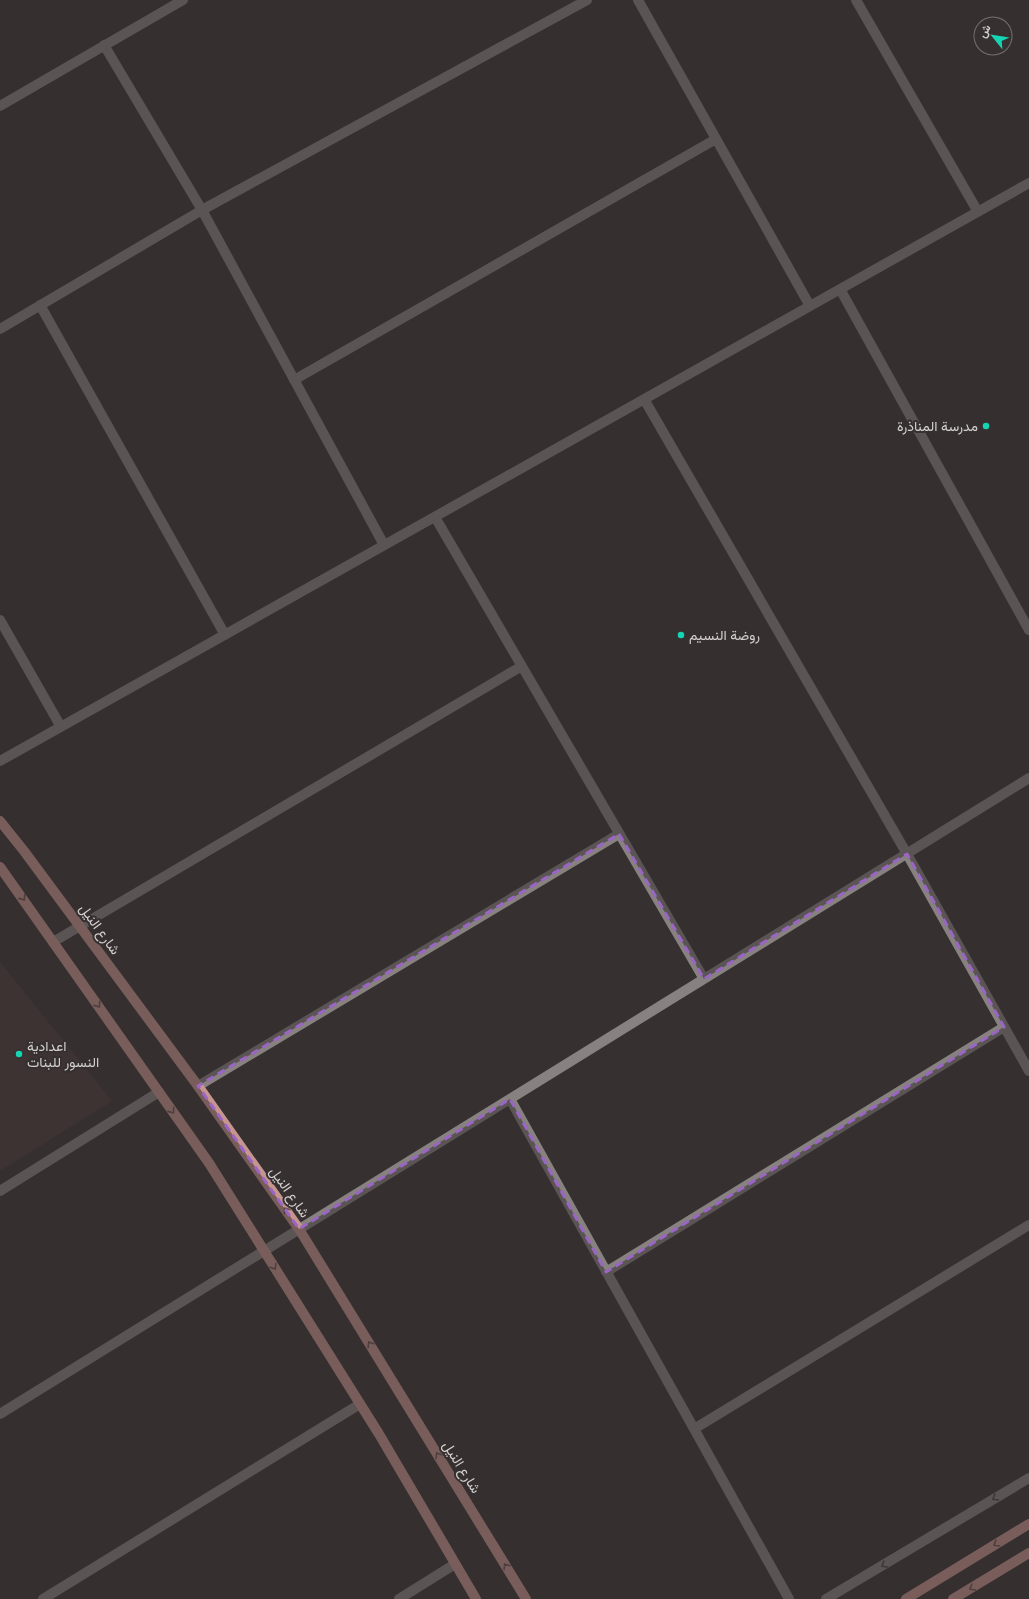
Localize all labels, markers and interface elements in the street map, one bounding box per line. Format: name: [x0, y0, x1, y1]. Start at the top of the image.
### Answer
north arrow: [973, 16, 1013, 56]
text: ش: [976, 22, 994, 40]
place label: مدرسة المناذرة: [897, 418, 978, 435]
marker: مدرسة المناذرة: [981, 421, 991, 431]
place label: روضة النسيم: [689, 627, 760, 644]
marker: روضة النسيم: [676, 630, 686, 640]
one-way arrow: [18, 894, 26, 901]
street label: شارع النيل: [74, 901, 124, 959]
one-way arrow: [93, 1000, 100, 1007]
place label: اعدادية النسور للبنات: [27, 1038, 99, 1071]
marker: اعدادية النسور للبنات: [14, 1049, 24, 1059]
one-way arrow: [167, 1107, 175, 1114]
street label: شارع النيل: [264, 1163, 313, 1222]
one-way arrow: [284, 1208, 291, 1215]
one-way arrow: [269, 1263, 277, 1270]
one-way arrow: [367, 1341, 374, 1348]
street label: شارع النيل: [437, 1438, 484, 1498]
one-way arrow: [435, 1452, 442, 1459]
one-way arrow: [992, 1494, 999, 1501]
one-way arrow: [993, 1539, 1000, 1547]
one-way arrow: [881, 1560, 888, 1567]
one-way arrow: [503, 1563, 511, 1570]
one-way arrow: [969, 1583, 976, 1590]

